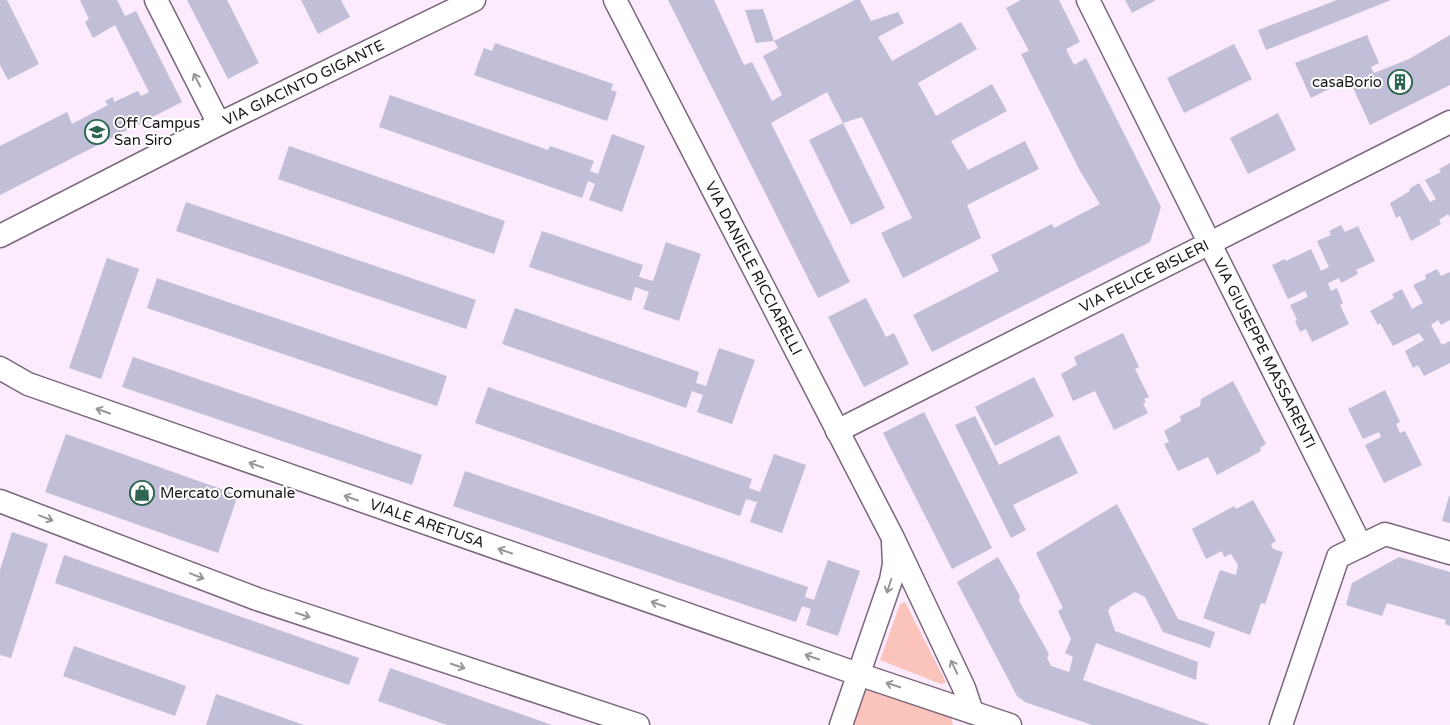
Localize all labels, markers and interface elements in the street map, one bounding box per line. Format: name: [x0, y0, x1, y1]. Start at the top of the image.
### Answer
street label: VIA GIACINTO GIGANTE: [220, 36, 387, 130]
building icon: casaBorio: [1387, 69, 1413, 95]
one-way arrow: [192, 73, 202, 88]
place label: casaBorio: [1312, 73, 1382, 91]
place label: Off Campus San Siro: [114, 114, 200, 149]
school or university icon: Off Campus San Siro: [84, 119, 110, 145]
street label: VIA DANIELE RICCIARELLI: [701, 178, 806, 358]
street label: VIA FELICE BISLERI: [1077, 236, 1212, 316]
street label: VIA GIUSEPPE MASSARENTI: [1210, 255, 1320, 451]
one-way arrow: [96, 406, 111, 415]
one-way arrow: [249, 460, 265, 469]
shop icon: Mercato Comunale: [129, 480, 155, 506]
place label: Mercato Comunale: [160, 484, 295, 502]
one-way arrow: [343, 492, 359, 502]
street label: VIALE ARETUSA: [367, 495, 487, 552]
one-way arrow: [37, 514, 53, 523]
one-way arrow: [497, 546, 513, 555]
one-way arrow: [189, 572, 204, 582]
one-way arrow: [884, 578, 893, 593]
one-way arrow: [651, 599, 667, 608]
one-way arrow: [295, 610, 311, 620]
one-way arrow: [805, 652, 820, 661]
one-way arrow: [949, 659, 959, 674]
one-way arrow: [449, 661, 465, 671]
one-way arrow: [885, 680, 901, 690]

